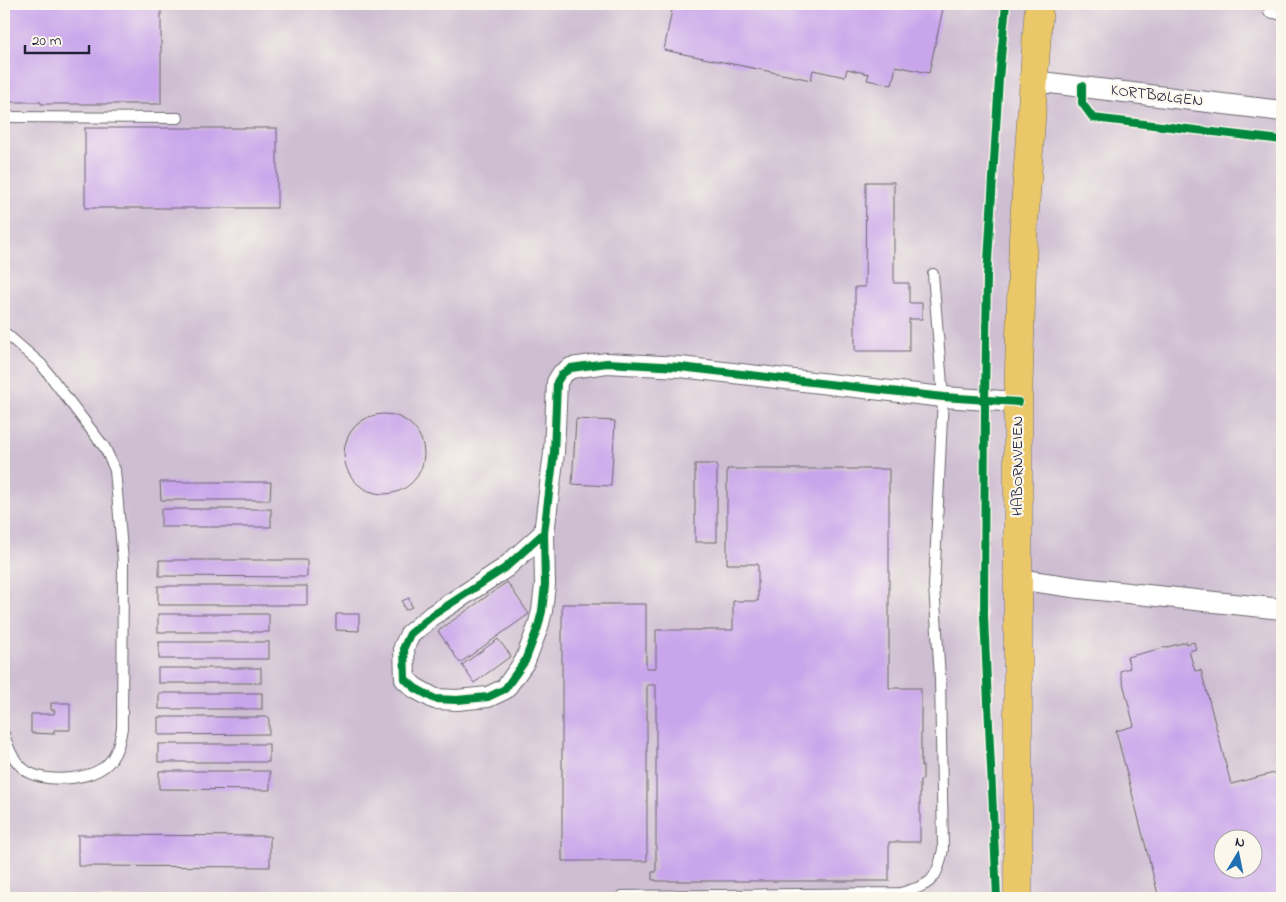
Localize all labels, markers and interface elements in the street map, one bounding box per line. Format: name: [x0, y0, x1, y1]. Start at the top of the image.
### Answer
scale bar: [25, 22, 89, 54]
text: 20 m: [32, 30, 62, 52]
street label: KORTBØLGEN: [1109, 78, 1205, 114]
street label: HABORNVEIEN: [1006, 416, 1030, 516]
north arrow: [1214, 830, 1264, 880]
text: N: [1234, 832, 1246, 854]

